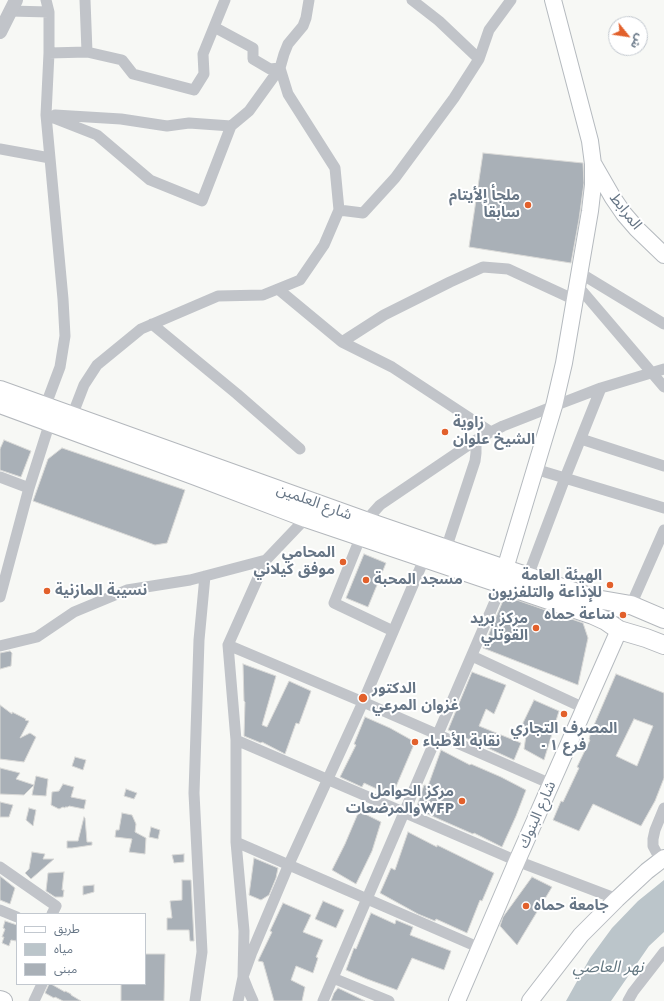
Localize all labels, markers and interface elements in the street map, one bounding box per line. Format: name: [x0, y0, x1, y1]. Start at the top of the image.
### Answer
north arrow: [608, 16, 648, 56]
text: ش: [627, 31, 648, 52]
place label: ملجأ الأيتام سابقاً: [449, 187, 520, 222]
street label: المرابط: [605, 190, 645, 234]
marker: ملجأ الأيتام سابقاً: [523, 200, 533, 210]
place label: زاوية الشيخ علوان: [453, 414, 535, 449]
marker: زاوية الشيخ علوان: [440, 427, 450, 437]
street label: شارع العلمين: [274, 481, 354, 525]
place label: المحامي موفق كيلاني: [254, 544, 335, 579]
marker: المحامي موفق كيلاني: [338, 557, 348, 567]
place label: الهيئة العامة للإذاعة والتلفزيون: [488, 567, 602, 602]
place label: مسجد المحبة: [374, 571, 463, 589]
marker: مسجد المحبة: [361, 575, 371, 585]
marker: الهيئة العامة للإذاعة والتلفزيون: [605, 580, 615, 590]
place label: نسيبة المازنية: [55, 582, 147, 600]
marker: نسيبة المازنية: [42, 586, 52, 596]
place label: ساعة حماه: [544, 606, 615, 624]
place label: مركز بريد القوتلي: [470, 610, 528, 645]
marker: ساعة حماه: [618, 610, 628, 620]
marker: مركز بريد القوتلي: [531, 623, 541, 633]
place label: الدكتور غزوان المرعي: [372, 680, 459, 715]
marker: الدكتور غزوان المرعي: [357, 692, 369, 704]
marker: المصرف التجاري - فرع ١: [559, 709, 569, 719]
place label: المصرف التجاري - فرع ١: [511, 720, 617, 755]
place label: نقابة الأطباء: [423, 733, 500, 751]
marker: نقابة الأطباء: [410, 737, 420, 747]
street label: شارع البنوك: [515, 779, 561, 851]
place label: مركز الحوامل والمرضعاتWFP: [346, 783, 454, 818]
marker: مركز الحوامل والمرضعاتWFP: [457, 796, 467, 806]
place label: جامعة حماه: [534, 897, 609, 915]
marker: جامعة حماه: [521, 901, 531, 911]
legend: [16, 913, 146, 985]
text: طريق: [54, 920, 80, 938]
text: مياه: [54, 940, 73, 958]
water label: نهر العاصي: [573, 958, 643, 978]
text: مبنى: [54, 960, 77, 978]

